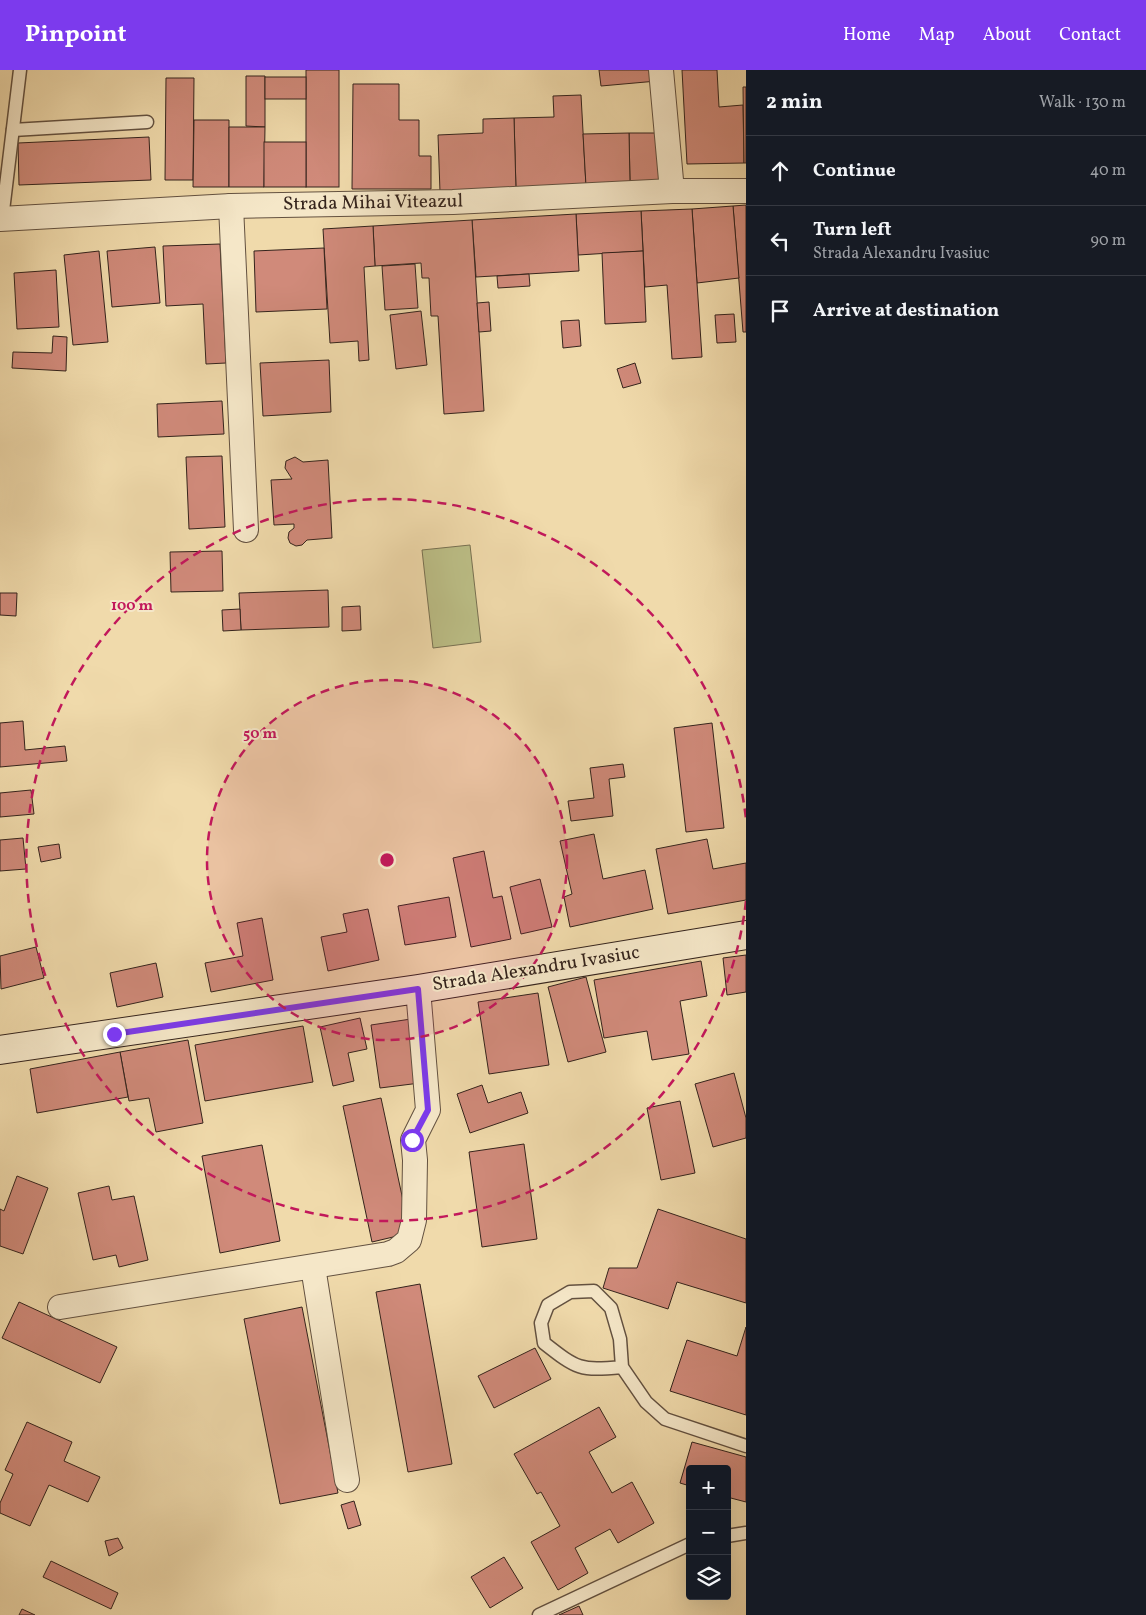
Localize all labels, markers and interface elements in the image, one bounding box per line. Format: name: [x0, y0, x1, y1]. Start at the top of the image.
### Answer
text: Pinpoint: [25, 18, 127, 52]
text: Home: [843, 23, 891, 48]
text: Map: [919, 23, 955, 48]
text: About: [983, 23, 1031, 48]
text: Contact: [1059, 23, 1121, 48]
text: 2 min: [766, 88, 823, 117]
text: Walk · 130 m: [1039, 92, 1126, 114]
icon: ahead: [766, 157, 794, 185]
text: Continue: [813, 158, 896, 184]
text: 40 m: [1090, 160, 1126, 182]
street label: Strada Mihai Viteazul: [283, 188, 464, 218]
text: Turn left: [813, 217, 892, 243]
icon: left: [766, 227, 794, 255]
text: 90 m: [1090, 230, 1126, 252]
text: Strada Alexandru Ivasiuc: [813, 243, 990, 265]
icon: arrive: [766, 297, 794, 325]
text: Arrive at destination: [813, 298, 999, 324]
text: 100 m: [111, 596, 154, 617]
text: 50 m: [243, 724, 277, 745]
centre of rings: [378, 851, 396, 869]
street label: Strada Alexandru Ivasiuc: [430, 940, 642, 998]
route end: [103, 1023, 126, 1046]
route start: [401, 1129, 424, 1152]
map controls: [686, 1465, 731, 1600]
button: +: [686, 1465, 731, 1510]
button: −: [686, 1510, 731, 1555]
button: layers: [686, 1555, 731, 1600]

